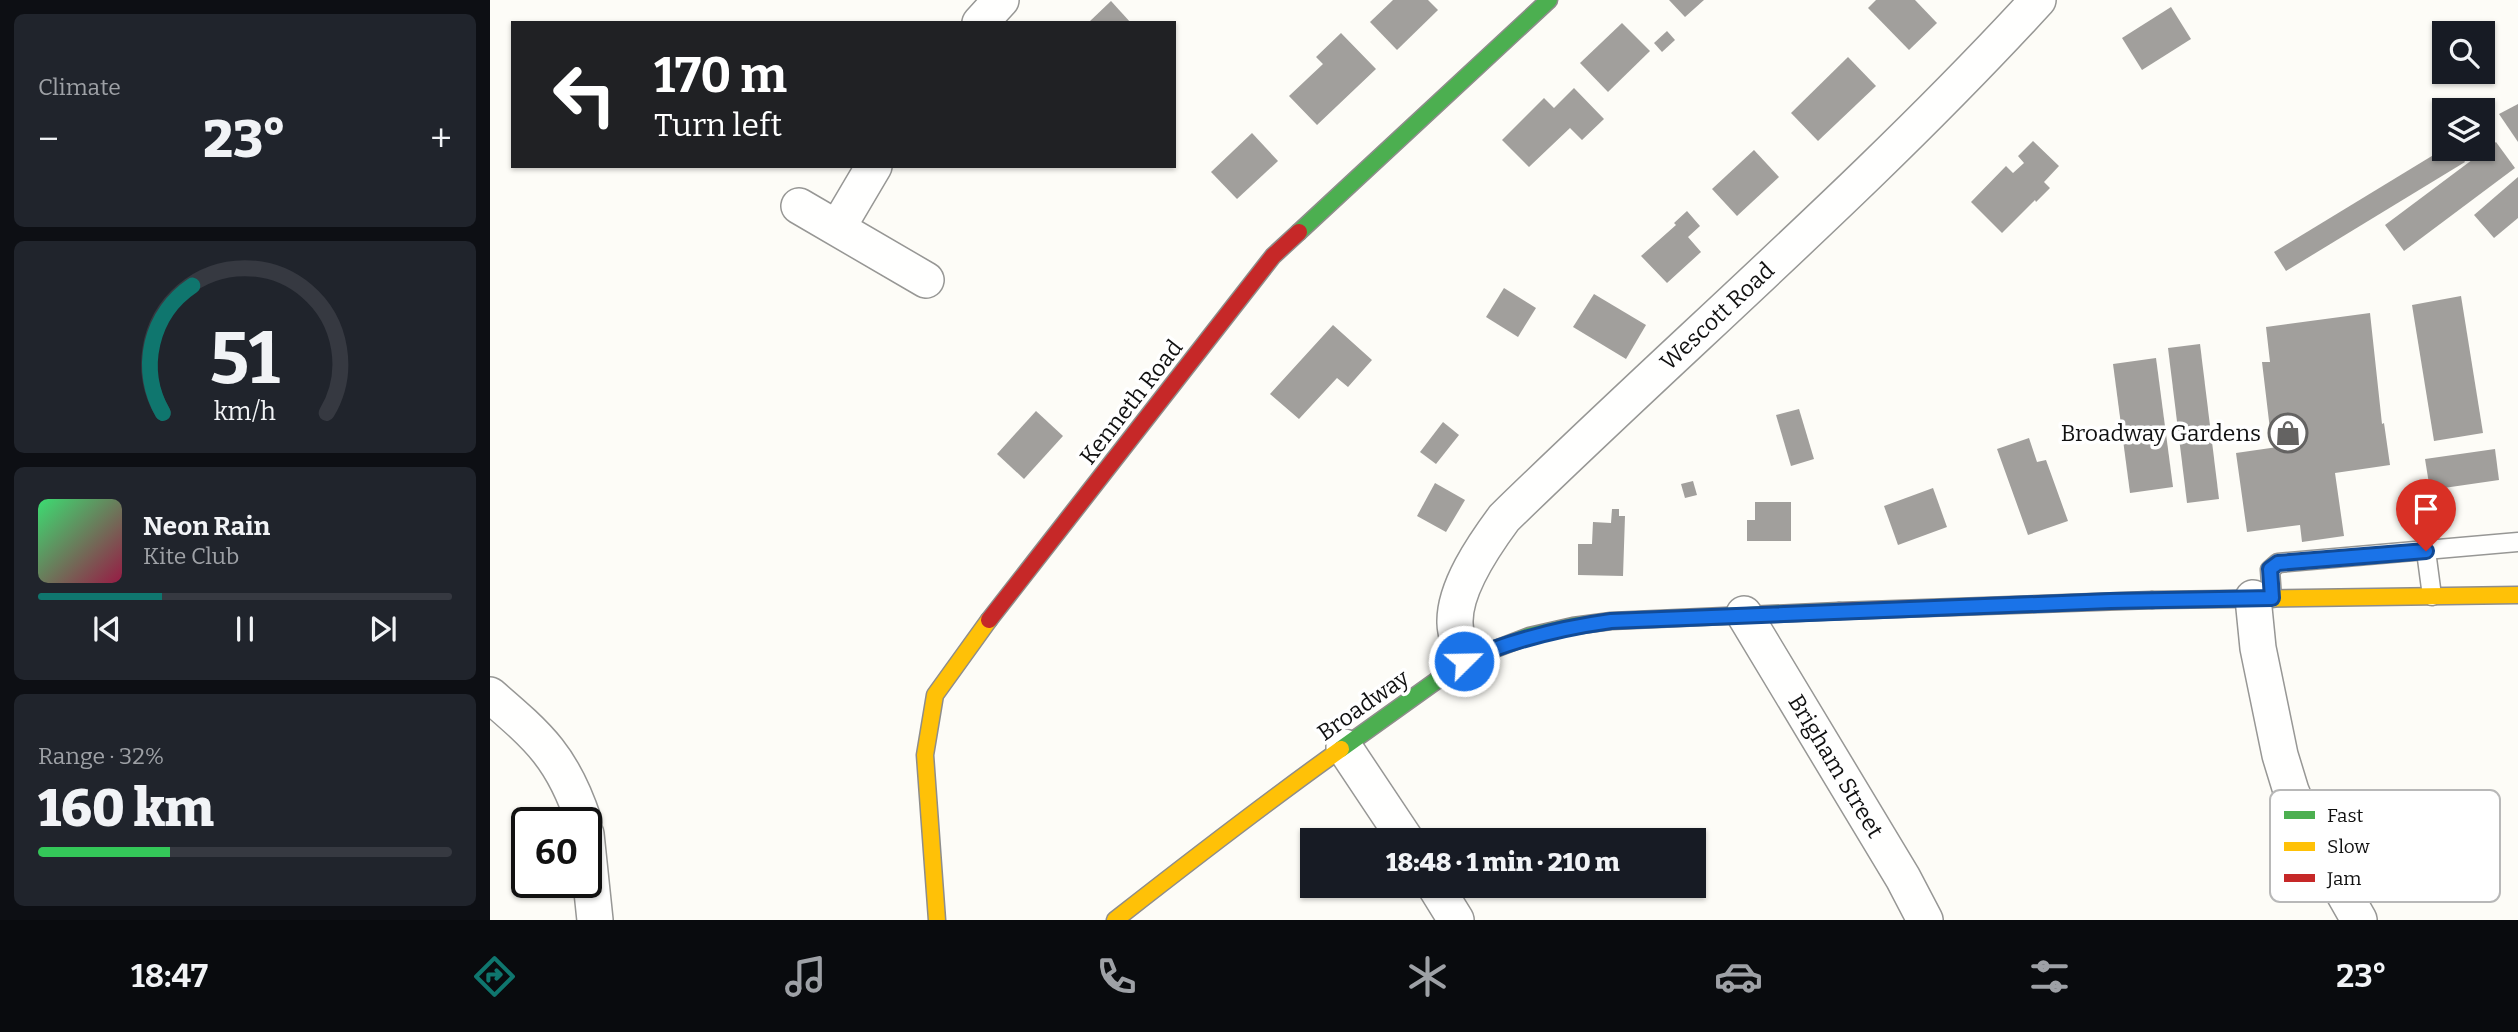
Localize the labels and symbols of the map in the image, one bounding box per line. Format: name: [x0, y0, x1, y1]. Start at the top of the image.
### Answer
street label: Wescott Road: [1654, 256, 1780, 376]
street label: Kenneth Road: [1074, 334, 1189, 470]
shop icon: Broadway Gardens: [2267, 412, 2309, 454]
place label: Broadway Gardens: [2061, 419, 2261, 447]
pin: [2396, 479, 2456, 551]
position arrow: [1427, 624, 1501, 698]
street label: Broadway: [1312, 663, 1415, 747]
street label: Brigham Street: [1782, 689, 1890, 843]
legend: [2270, 790, 2500, 902]
text: Fast: [2327, 804, 2364, 827]
speed limit sign: 60: [511, 807, 602, 898]
text: Slow: [2327, 835, 2370, 858]
text: Jam: [2326, 867, 2361, 890]

